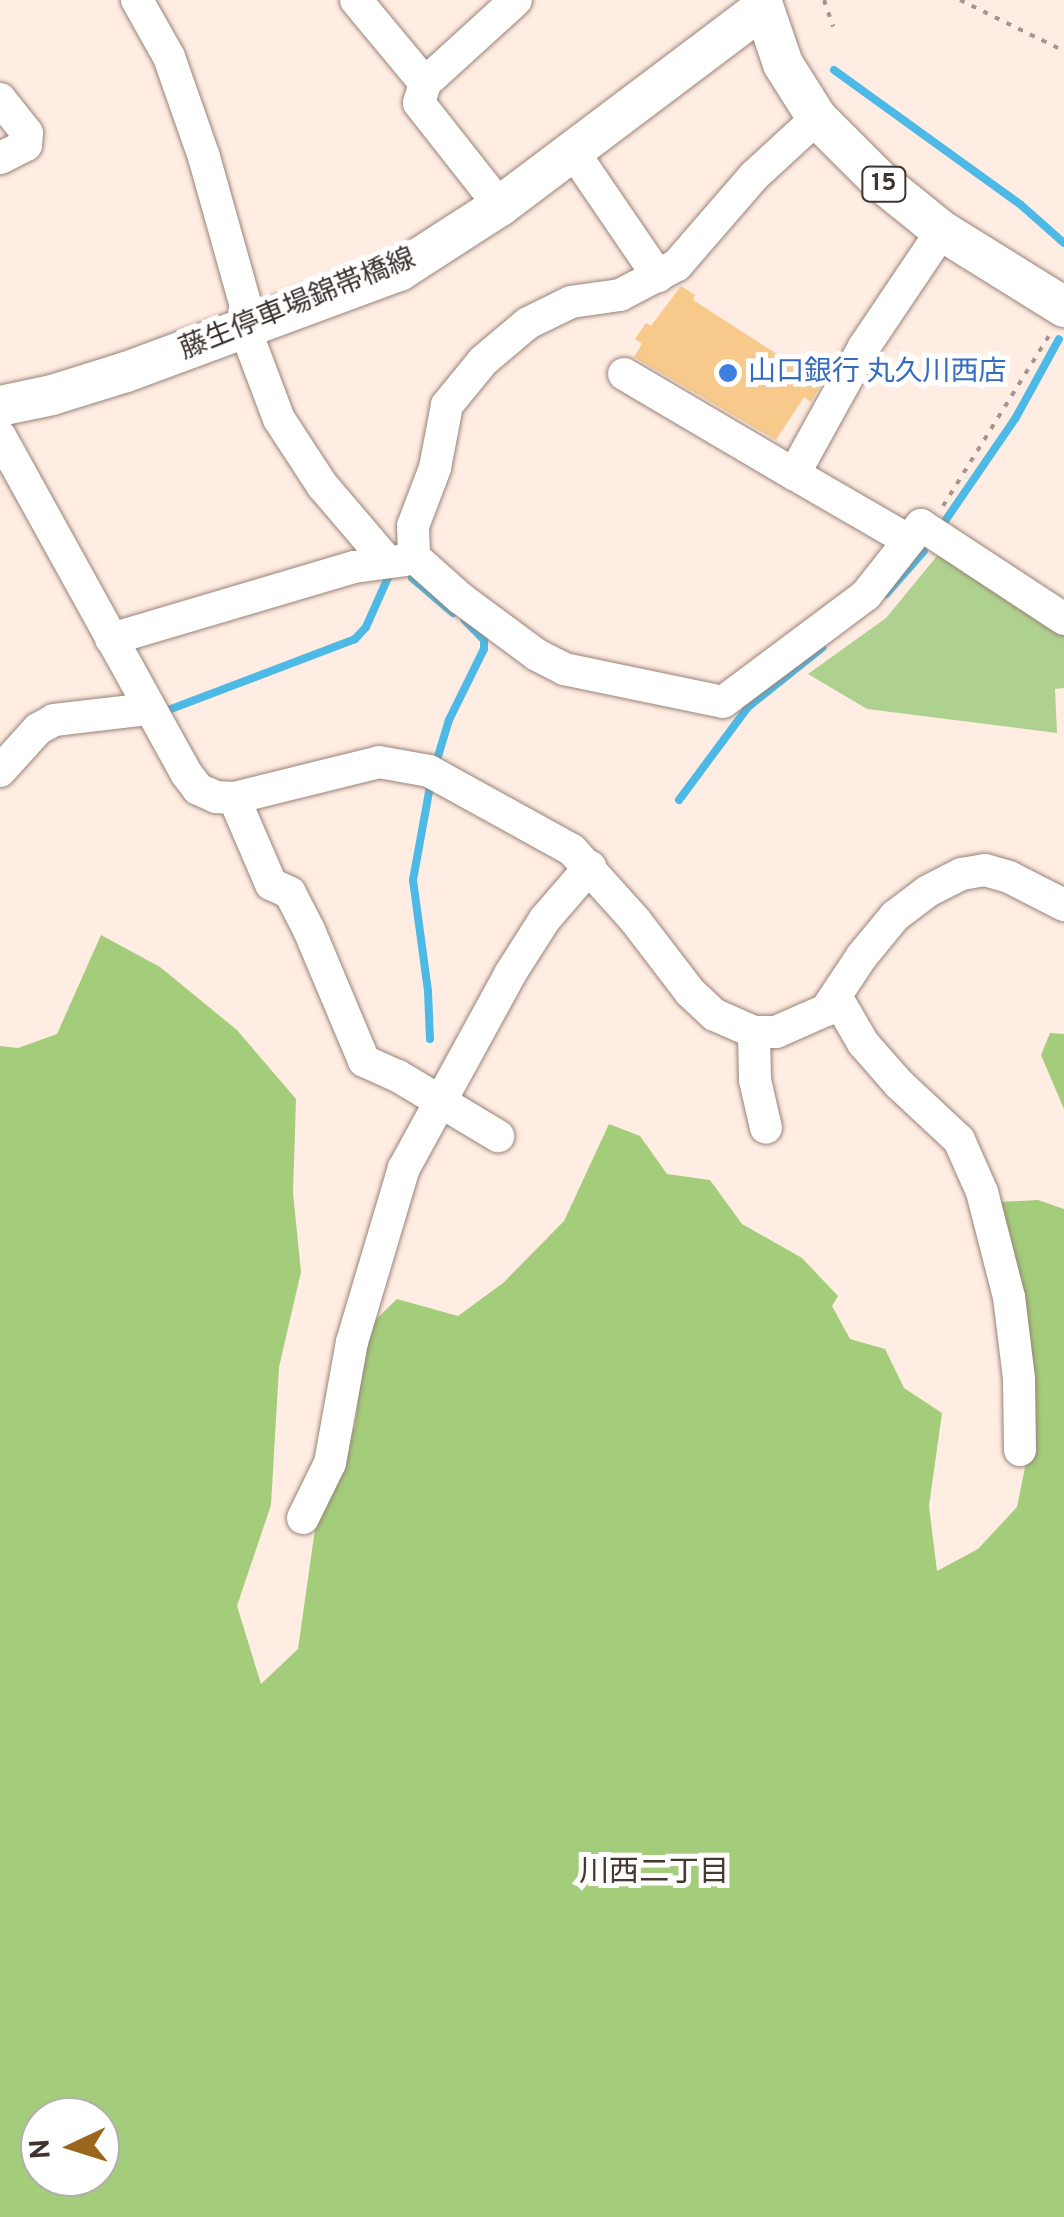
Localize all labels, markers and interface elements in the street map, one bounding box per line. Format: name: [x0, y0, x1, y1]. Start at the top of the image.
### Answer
road number: 15: [859, 164, 909, 204]
street label: 藤生停車場錦帯橋線: [175, 242, 421, 368]
place label: 山口銀行 丸久川西店: [748, 356, 1007, 390]
marker: 山口銀行 丸久川西店: [717, 362, 739, 384]
district label: 川西二丁目: [579, 1856, 729, 1892]
north arrow: [20, 2097, 120, 2197]
text: N: [23, 2138, 61, 2160]

